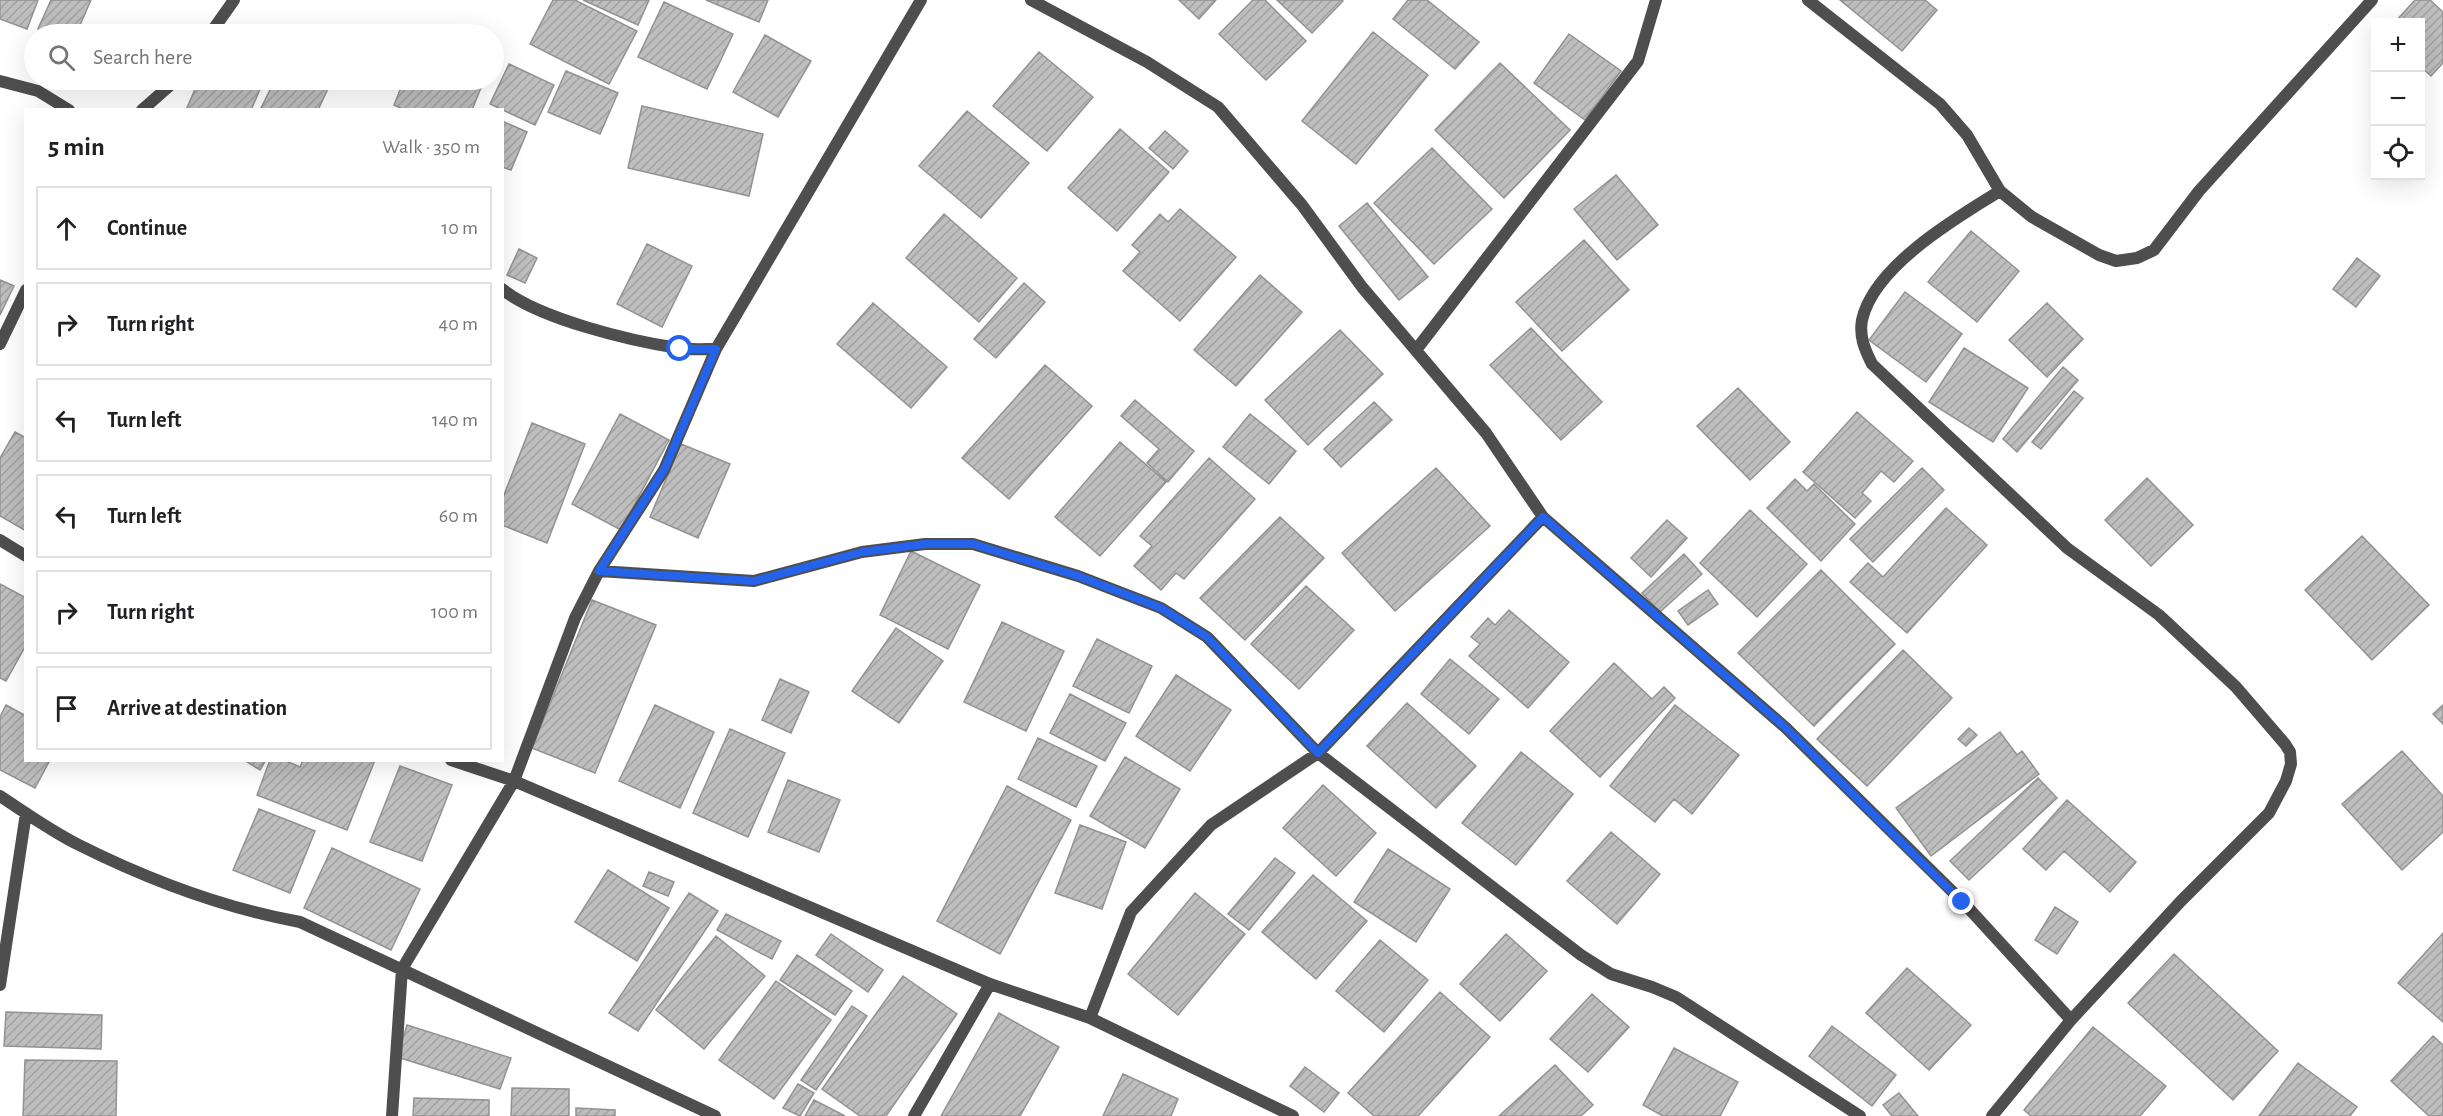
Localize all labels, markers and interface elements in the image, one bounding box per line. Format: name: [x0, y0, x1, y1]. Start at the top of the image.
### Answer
map controls: [2371, 18, 2425, 180]
button: +: [2371, 18, 2425, 72]
search box: [24, 24, 504, 90]
icon: search: [45, 41, 78, 74]
text: Search here: [93, 46, 192, 68]
button: −: [2371, 72, 2425, 126]
button: locate: [2371, 126, 2425, 180]
text: 5 min: [48, 134, 105, 160]
text: Walk · 350 m: [382, 137, 480, 157]
icon: ahead: [50, 212, 83, 245]
text: Continue: [107, 217, 187, 239]
text: 10 m: [441, 218, 478, 238]
icon: right: [50, 308, 83, 341]
text: Turn right: [107, 313, 194, 335]
text: 40 m: [439, 314, 478, 334]
route start: [666, 335, 692, 361]
icon: left: [50, 404, 83, 437]
text: Turn left: [107, 409, 181, 431]
text: 140 m: [432, 410, 478, 430]
icon: left: [50, 500, 83, 533]
text: Turn left: [107, 505, 181, 527]
text: 60 m: [439, 506, 478, 526]
icon: right: [50, 596, 83, 629]
text: Turn right: [107, 601, 194, 623]
text: 100 m: [431, 602, 478, 622]
icon: arrive: [50, 692, 83, 725]
text: Arrive at destination: [107, 697, 287, 719]
route end: [1948, 888, 1974, 914]

